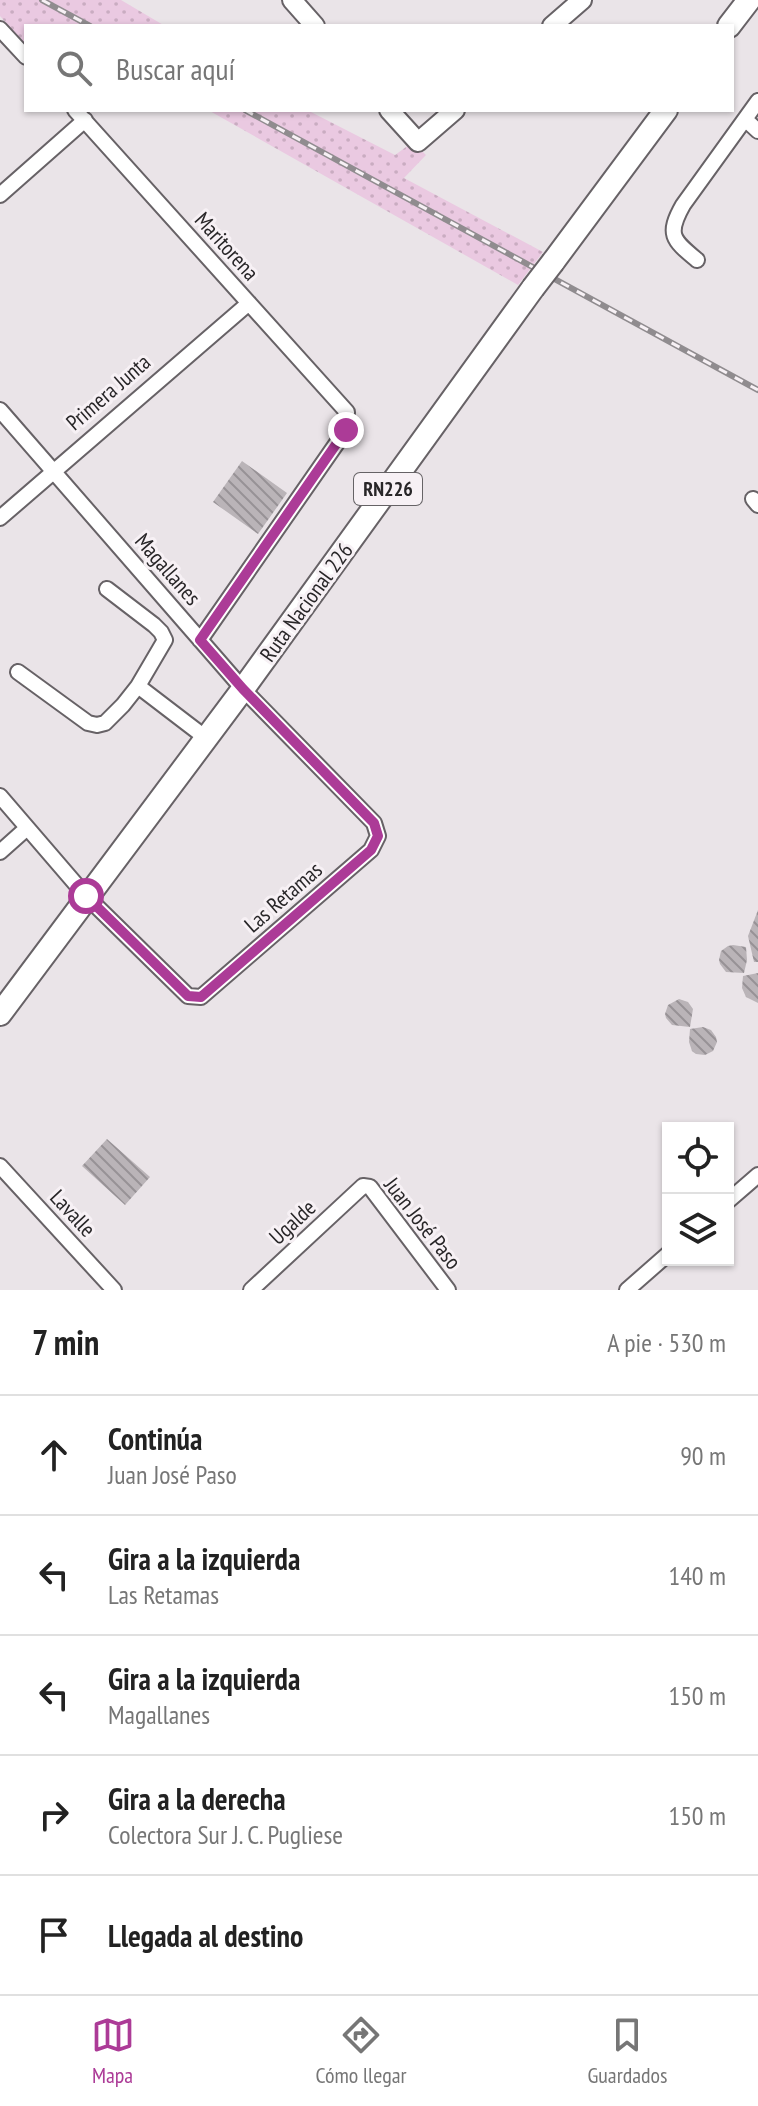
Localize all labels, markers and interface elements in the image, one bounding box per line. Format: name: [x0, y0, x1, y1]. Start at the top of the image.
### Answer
search box: [24, 24, 734, 112]
icon: search: [52, 46, 96, 90]
text: Buscar aquí: [116, 49, 235, 88]
street label: Maritorena: [189, 206, 265, 286]
street label: Primera Junta: [60, 348, 156, 436]
route end: [328, 412, 364, 448]
road number: RN226: [354, 473, 422, 505]
street label: Magallanes: [129, 527, 207, 611]
street label: Ruta Nacional 226: [253, 537, 359, 667]
street label: Las Retamas: [238, 856, 328, 938]
route start: [68, 878, 104, 914]
map controls: [662, 1122, 734, 1266]
button: locate: [662, 1122, 734, 1194]
street label: Juan José Paso: [378, 1171, 468, 1275]
street label: Lavalle: [44, 1184, 102, 1242]
street label: Ugalde: [263, 1194, 321, 1250]
button: layers: [662, 1194, 734, 1266]
text: 7 min: [32, 1320, 99, 1364]
text: A pie · 530 m: [607, 1326, 726, 1359]
text: Continúa: [108, 1419, 202, 1458]
icon: ahead: [32, 1433, 76, 1477]
text: 90 m: [680, 1439, 726, 1472]
text: Juan José Paso: [108, 1458, 237, 1491]
text: Gira a la izquierda: [108, 1539, 300, 1578]
icon: left: [32, 1553, 76, 1597]
text: 140 m: [668, 1559, 726, 1592]
text: Las Retamas: [108, 1578, 219, 1611]
text: Gira a la izquierda: [108, 1659, 300, 1698]
icon: left: [32, 1673, 76, 1717]
text: 150 m: [668, 1679, 726, 1712]
text: Magallanes: [108, 1698, 210, 1731]
text: Gira a la derecha: [108, 1779, 286, 1818]
icon: right: [32, 1793, 76, 1837]
text: 150 m: [668, 1799, 726, 1832]
text: Colectora Sur J. C. Pugliese: [108, 1818, 343, 1851]
icon: arrive: [32, 1913, 76, 1957]
text: Llegada al destino: [108, 1916, 303, 1955]
tab: Mapa: [91, 2013, 135, 2089]
tab: Cómo llegar: [316, 2013, 406, 2089]
tab: Guardados: [587, 2013, 667, 2089]

